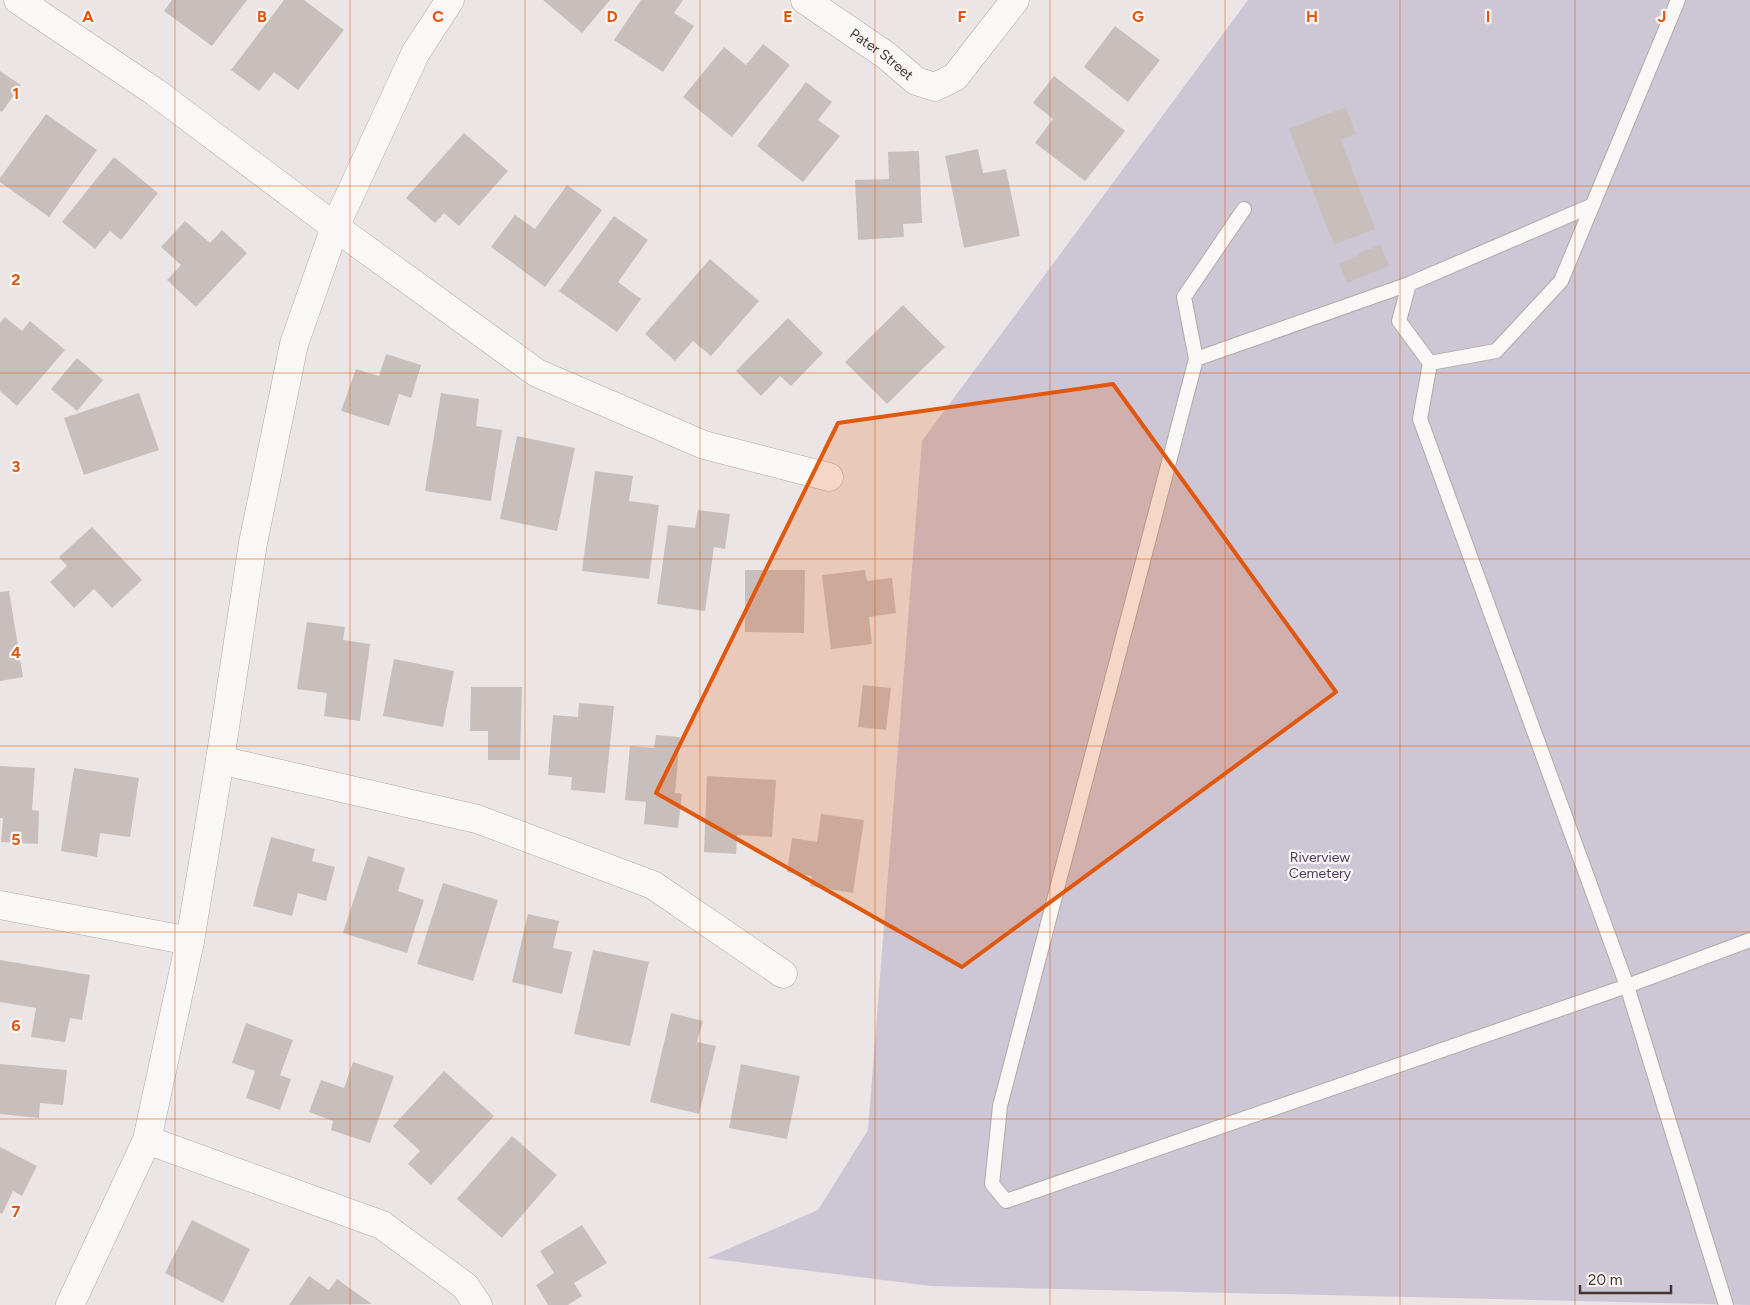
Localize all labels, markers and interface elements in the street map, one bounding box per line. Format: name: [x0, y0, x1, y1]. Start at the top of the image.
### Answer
text: A: [82, 7, 94, 26]
text: B: [257, 7, 267, 26]
text: C: [432, 7, 444, 26]
text: D: [606, 7, 618, 26]
text: E: [783, 7, 793, 26]
text: F: [958, 7, 967, 26]
text: G: [1132, 7, 1144, 26]
text: H: [1306, 7, 1318, 26]
text: I: [1486, 7, 1490, 26]
text: J: [1658, 7, 1666, 26]
street label: Pater Street: [846, 25, 917, 84]
text: 1: [13, 84, 19, 103]
text: 2: [11, 270, 21, 289]
text: 3: [12, 457, 21, 476]
text: 4: [11, 643, 21, 662]
text: 5: [11, 830, 21, 849]
park label: Riverview Cemetery: [1289, 849, 1352, 882]
text: 6: [11, 1016, 21, 1035]
text: 7: [12, 1202, 21, 1221]
scale bar: [1580, 1262, 1671, 1294]
text: 20 m: [1588, 1271, 1622, 1289]

